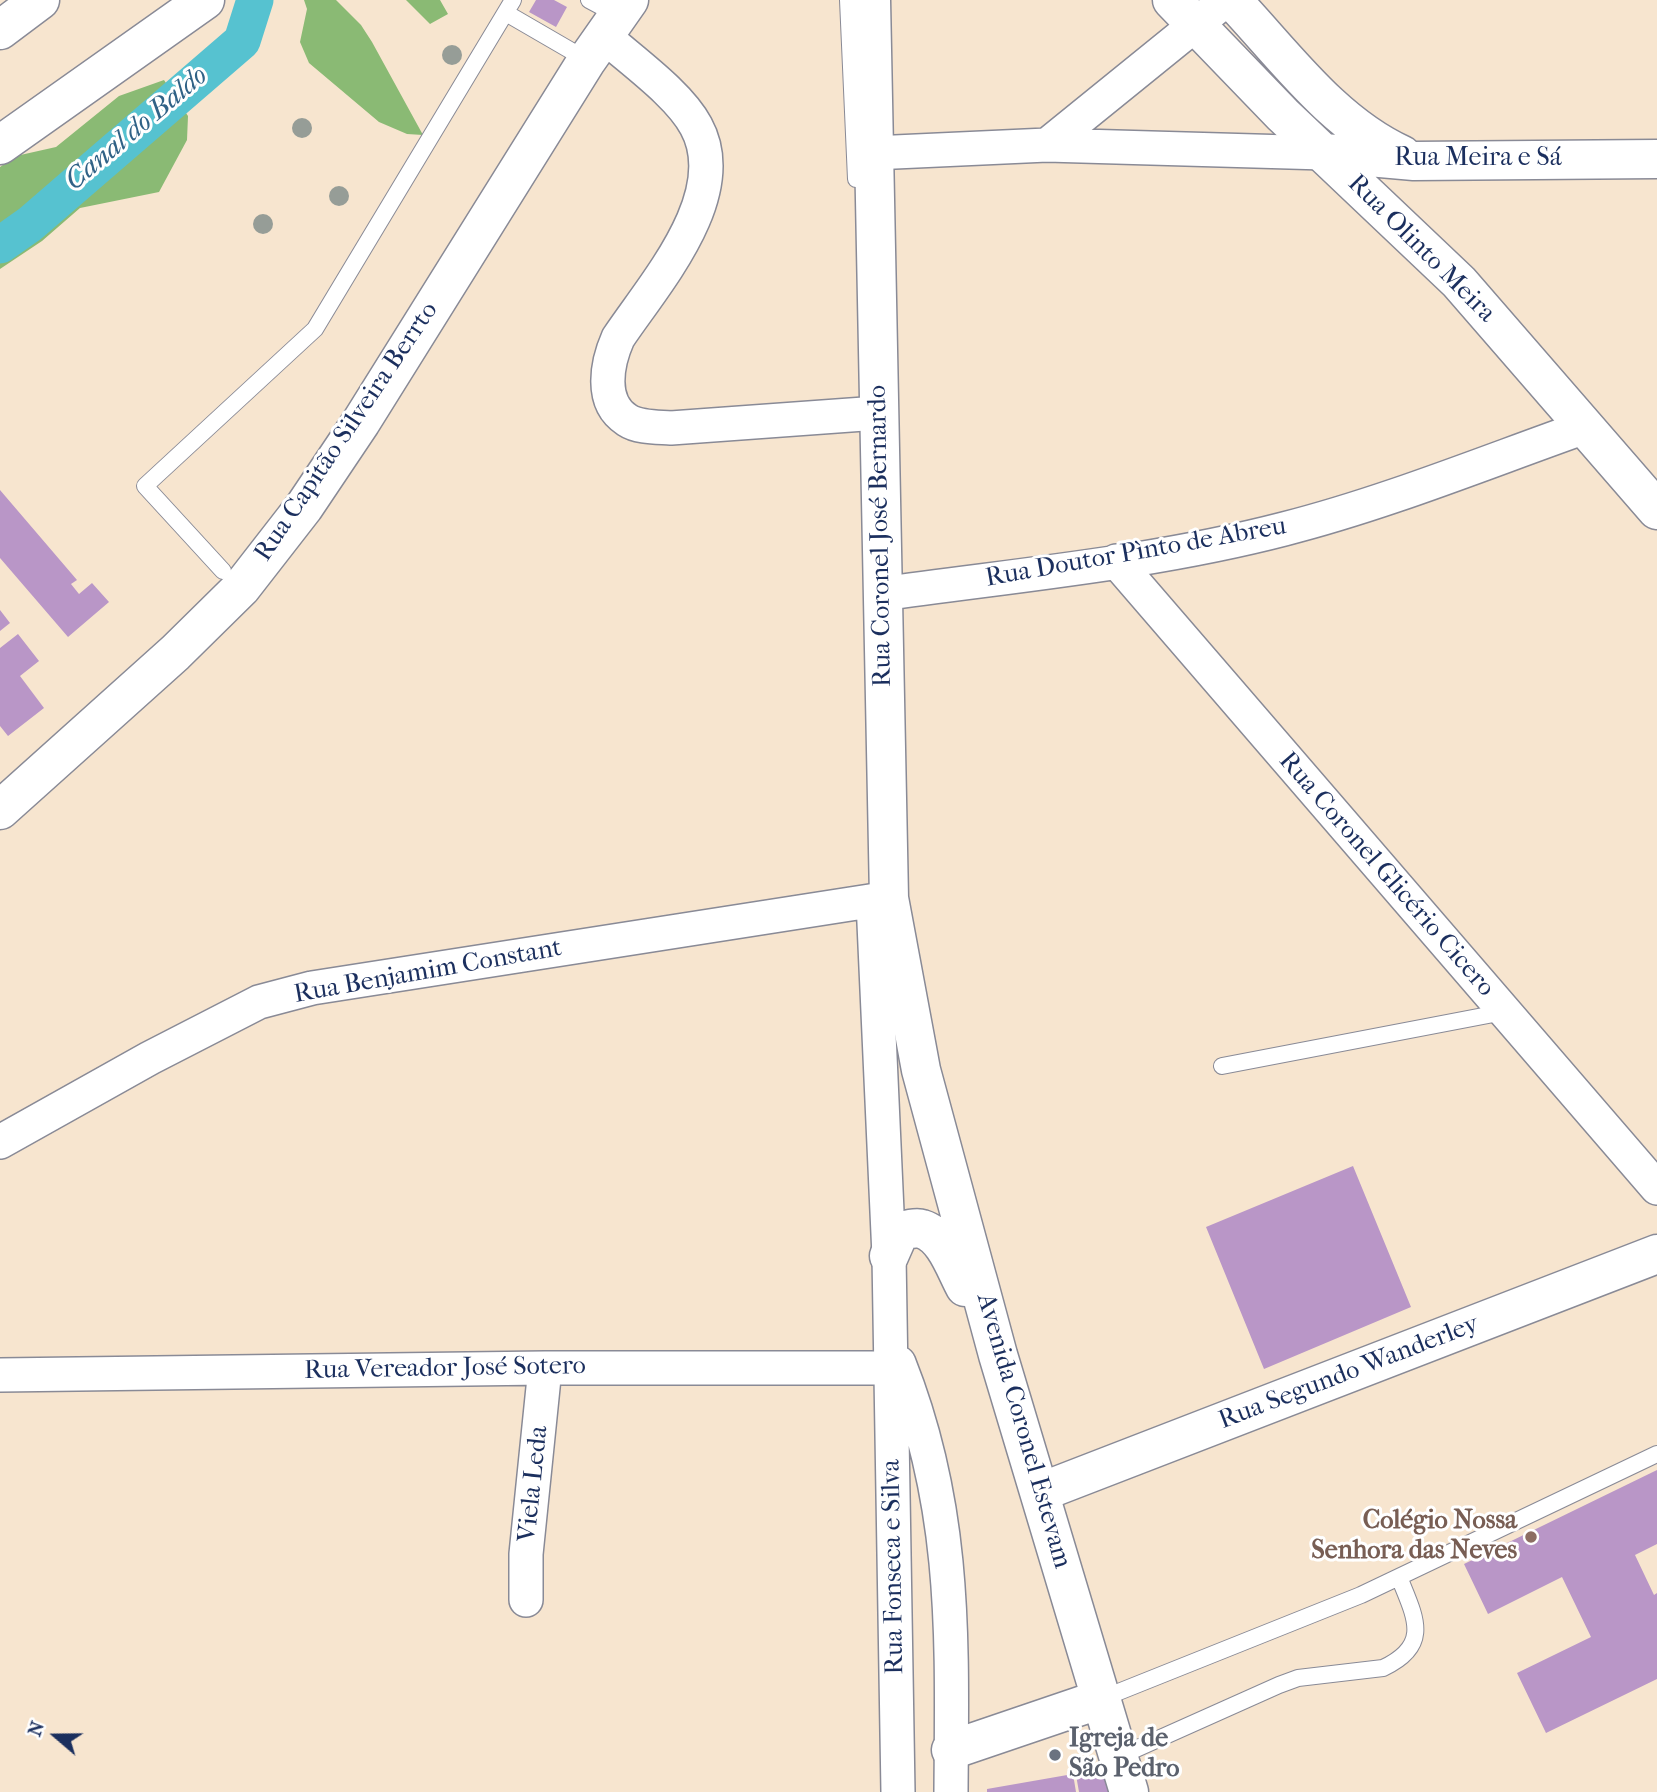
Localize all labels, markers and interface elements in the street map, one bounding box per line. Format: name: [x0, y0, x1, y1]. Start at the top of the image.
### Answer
water label: Canal do Baldo: [59, 60, 215, 198]
street label: Rua Meira e Sá: [1394, 143, 1562, 175]
street label: Rua Olinto Meira: [1341, 169, 1501, 329]
street label: Rua Capitão Silveira Berrto: [249, 296, 445, 568]
street label: Rua Coronel José Bernardo: [863, 385, 899, 687]
street label: Rua Doutor Pìnto de Abreu: [983, 511, 1289, 595]
street label: Rua Coronel Glicério Cicero: [1271, 746, 1501, 1004]
street label: Rua Benjamim Constant: [292, 933, 564, 1011]
street label: Avenida Coronel Estevam: [969, 1290, 1077, 1572]
street label: Rua Segundo Wanderley: [1215, 1309, 1483, 1437]
street label: Rua Vereador José Sotero: [304, 1351, 586, 1387]
street label: Viela Leda: [512, 1424, 556, 1544]
street label: Rua Fonseca e Silva: [877, 1459, 911, 1675]
place label: Colégio Nossa Senhora das Neves: [1311, 1506, 1517, 1568]
marker: Colégio Nossa Senhora das Neves: [1523, 1529, 1539, 1545]
north arrow: [21, 1701, 91, 1771]
text: N: [23, 1718, 49, 1739]
place label: Igreja de São Pedro: [1069, 1724, 1179, 1786]
marker: Igreja de São Pedro: [1047, 1747, 1063, 1763]

